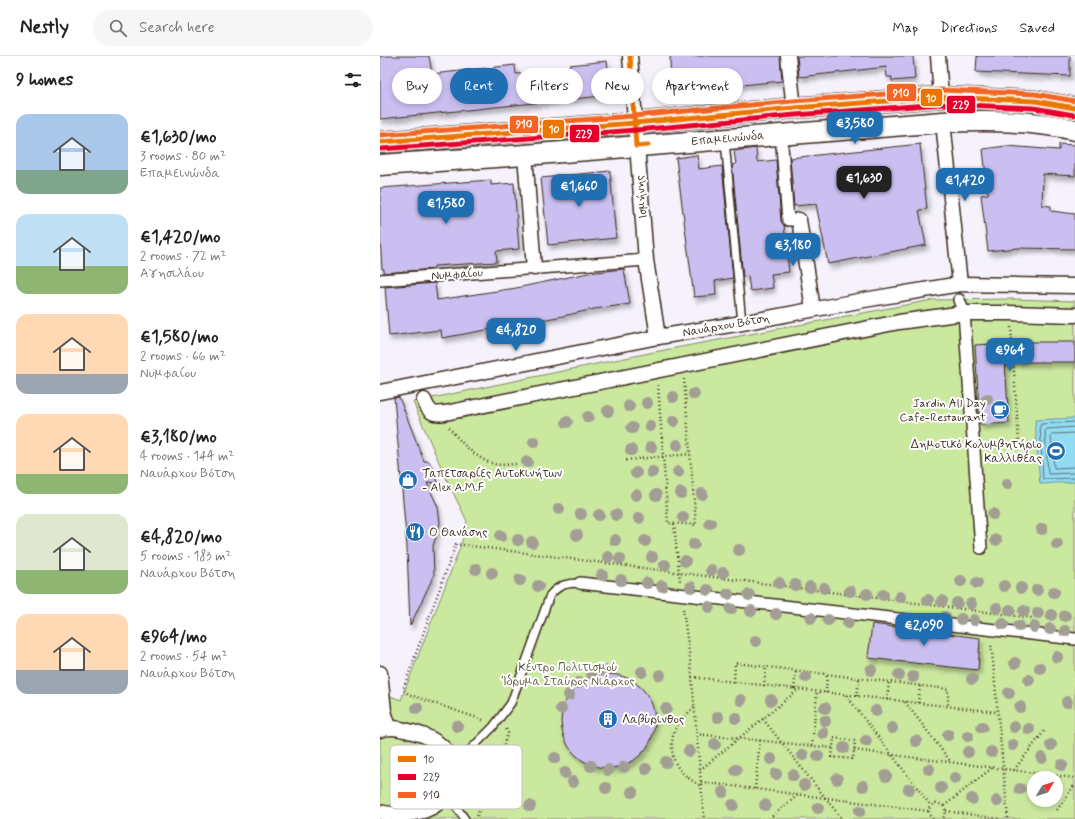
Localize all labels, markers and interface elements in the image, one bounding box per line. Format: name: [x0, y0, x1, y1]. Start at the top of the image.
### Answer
search box: [93, 10, 373, 46]
text: Nestly: [20, 15, 69, 40]
icon: search: [107, 17, 129, 39]
text: Search here: [139, 18, 215, 38]
text: Map: [892, 19, 918, 37]
text: Directions: [940, 19, 998, 37]
text: Saved: [1020, 19, 1055, 37]
chip: Buy: [392, 68, 442, 104]
chip: Rent: [450, 68, 508, 104]
chip: Filters: [516, 68, 583, 104]
chip: New: [591, 68, 644, 104]
chip: Apartment: [652, 68, 743, 104]
text: 9 homes: [16, 69, 73, 91]
icon: filters: [342, 69, 364, 91]
line badge: 910: [886, 83, 917, 102]
text: 910: [893, 87, 910, 101]
line badge: 10: [920, 88, 943, 107]
text: 10: [925, 92, 937, 106]
line badge: 229: [946, 95, 976, 114]
text: 229: [953, 99, 970, 113]
pin: €3,580: [822, 111, 888, 145]
line badge: 910: [509, 115, 539, 134]
text: €3,580: [836, 115, 874, 132]
text: 910: [516, 118, 533, 132]
line badge: 10: [542, 119, 565, 139]
text: 10: [548, 123, 560, 137]
line badge: 229: [569, 124, 600, 143]
text: €1,630/mo: [140, 126, 216, 148]
text: 229: [576, 128, 593, 142]
street label: Επαμεινώνδα: [691, 128, 766, 150]
icon: home: [48, 130, 96, 178]
text: 3 rooms · 80 m²: [140, 148, 226, 165]
text: Επαμεινώνδα: [140, 165, 220, 182]
pin: €1,630: [831, 166, 897, 200]
pin: €1,420: [932, 168, 998, 202]
text: €1,630: [846, 170, 882, 187]
text: €1,420: [945, 172, 985, 189]
pin: €1,660: [546, 174, 612, 208]
street label: Ισμήνης: [632, 174, 652, 219]
text: €1,660: [560, 178, 598, 195]
pin: €1,580: [413, 191, 479, 225]
text: €1,580: [427, 195, 465, 212]
text: €1,420/mo: [140, 226, 221, 248]
icon: home: [48, 230, 96, 278]
pin: €3,180: [760, 233, 826, 267]
text: €3,180: [774, 237, 812, 254]
text: 2 rooms · 72 m²: [140, 248, 226, 265]
text: Αγησιλάου: [140, 265, 204, 282]
street label: Νυμφαίου: [431, 265, 484, 285]
street label: Ναυάρχου Βότση: [681, 310, 771, 342]
pin: €4,820: [483, 318, 549, 352]
text: €4,820: [495, 322, 537, 339]
text: €1,580/mo: [140, 326, 218, 348]
icon: home: [48, 330, 96, 378]
pin: €964: [986, 338, 1034, 372]
text: €964: [995, 342, 1025, 359]
text: 2 rooms · 66 m²: [140, 348, 225, 365]
text: Νυμφαίου: [140, 365, 196, 382]
place label: Jardin All Day Cafe-Restaurant: [899, 396, 986, 426]
cafe icon: Jardin All Day Cafe-Restaurant: [989, 399, 1011, 421]
text: €3,180/mo: [140, 426, 217, 448]
icon: home: [48, 430, 96, 478]
place label: Δημοτικό Κολυμβητήριο Καλλιθέας: [911, 437, 1042, 467]
sports icon: Δημοτικό Κολυμβητήριο Καλλιθέας: [1045, 440, 1067, 462]
text: 4 rooms · 144 m²: [140, 448, 234, 465]
text: Ναυάρχου Βότση: [140, 465, 235, 482]
place label: Ταπετσαρίες Αυτοκινήτων - Alex A.M.F: [422, 466, 562, 496]
shop icon: Ταπετσαρίες Αυτοκινήτων - Alex A.M.F: [397, 469, 419, 491]
restaurant icon: Ο Θανάσης: [404, 521, 426, 543]
place label: Ο Θανάσης: [429, 525, 488, 541]
text: €4,820/mo: [140, 526, 222, 548]
icon: home: [48, 530, 96, 578]
text: 5 rooms · 183 m²: [140, 548, 231, 565]
text: Ναυάρχου Βότση: [140, 565, 235, 582]
pin: €2,090: [891, 613, 957, 647]
text: €2,090: [904, 617, 944, 634]
text: €964/mo: [140, 626, 207, 648]
icon: home: [48, 630, 96, 678]
text: 2 rooms · 54 m²: [140, 648, 227, 665]
park label: Κέντρο Πολιτισμού Ίδρυμα Σταύρος Νιάρχος: [501, 659, 635, 690]
text: Ναυάρχου Βότση: [140, 665, 235, 682]
building icon: Λαβύρινθος: [597, 708, 619, 730]
place label: Λαβύρινθος: [622, 712, 684, 728]
legend: [390, 745, 522, 809]
text: 10: [423, 753, 434, 767]
text: 229: [423, 771, 440, 785]
north arrow: [1027, 771, 1063, 807]
map controls: [1027, 771, 1063, 807]
text: 910: [423, 789, 440, 803]

